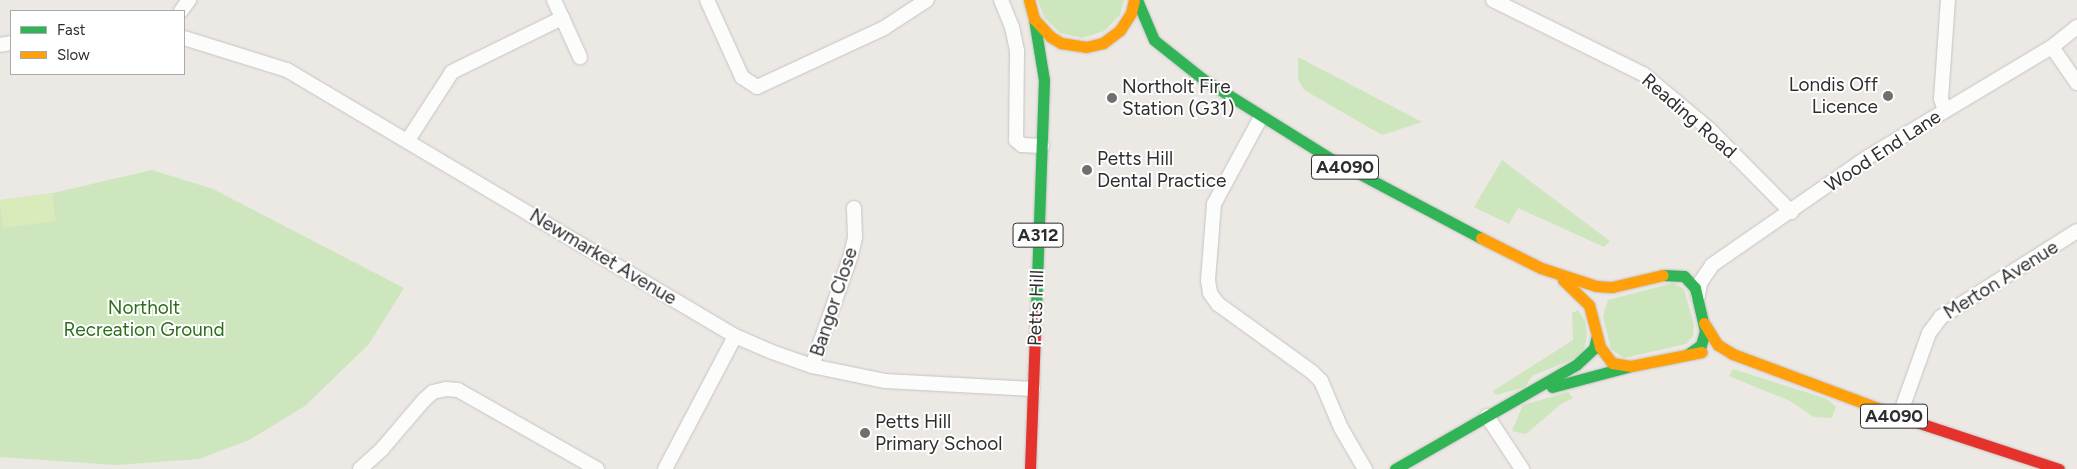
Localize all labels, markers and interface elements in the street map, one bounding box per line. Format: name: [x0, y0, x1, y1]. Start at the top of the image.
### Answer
legend: [10, 10, 185, 75]
text: Fast: [57, 21, 85, 39]
text: Slow: [57, 46, 90, 64]
street label: Reading Road: [1637, 69, 1741, 163]
place label: Londis Off Licence: [1789, 74, 1878, 118]
place label: Northolt Fire Station (G31): [1122, 76, 1234, 120]
marker: Londis Off Licence: [1882, 90, 1894, 102]
marker: Northolt Fire Station (G31): [1106, 92, 1118, 104]
street label: Wood End Lane: [1821, 105, 1945, 197]
place label: Petts Hill Dental Practice: [1097, 148, 1226, 192]
road number: A4090: [1310, 152, 1380, 182]
marker: Petts Hill Dental Practice: [1081, 164, 1093, 176]
street label: Newmarket Avenue: [525, 204, 681, 310]
road number: A312: [1012, 220, 1064, 250]
street label: Merton Avenue: [1940, 236, 2062, 324]
street label: Bangor Close: [806, 245, 862, 359]
street label: Petts Hill: [1023, 270, 1049, 346]
park label: Northolt Recreation Ground: [63, 297, 225, 341]
road number: A4090: [1859, 401, 1929, 432]
place label: Petts Hill Primary School: [875, 411, 1002, 455]
marker: Petts Hill Primary School: [859, 427, 871, 439]

